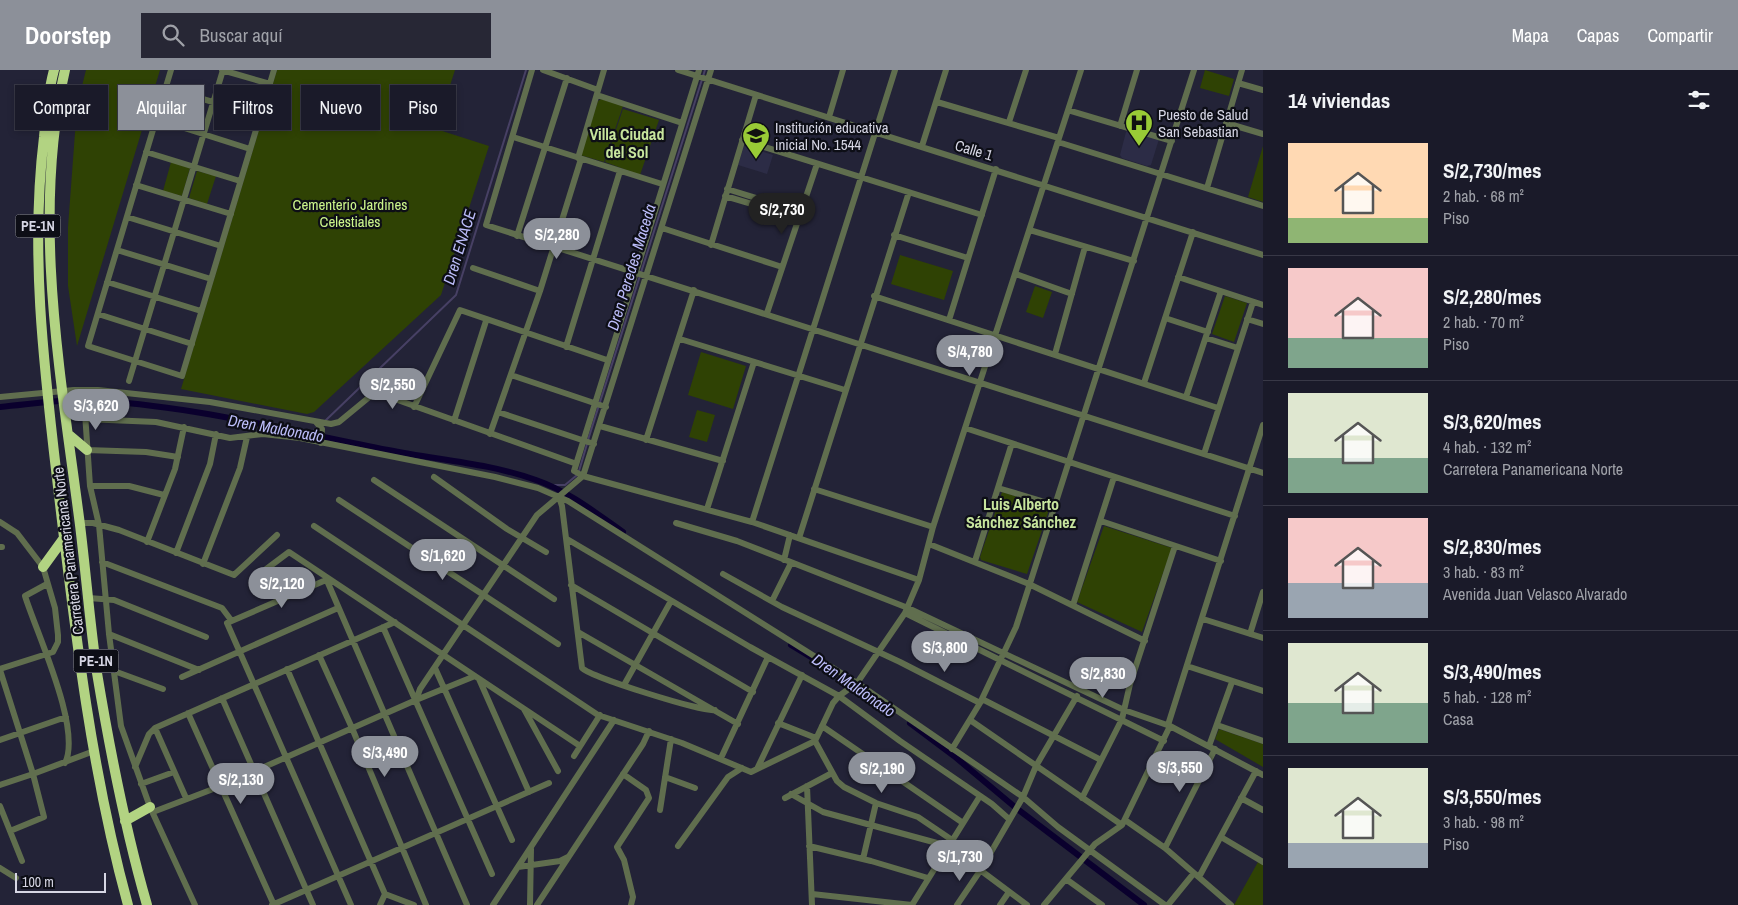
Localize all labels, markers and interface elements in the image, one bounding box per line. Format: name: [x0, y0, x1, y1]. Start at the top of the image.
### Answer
search box: [141, 13, 491, 58]
text: Doorstep: [25, 19, 111, 51]
icon: search: [159, 21, 187, 49]
text: Buscar aquí: [199, 22, 283, 48]
text: Mapa: [1512, 23, 1549, 48]
text: Capas: [1577, 23, 1619, 48]
text: Compartir: [1647, 23, 1713, 48]
chip: Comprar: [15, 85, 108, 130]
chip: Alquilar: [118, 85, 204, 130]
chip: Filtros: [214, 85, 291, 130]
chip: Nuevo: [301, 85, 380, 130]
chip: Piso: [390, 85, 456, 130]
text: 14 viviendas: [1288, 86, 1390, 115]
icon: filters: [1685, 86, 1713, 114]
place label: Puesto de Salud San Sebastian: [1158, 104, 1248, 142]
hospital icon: Puesto de Salud San Sebastian: [1124, 108, 1154, 147]
place label: Institución educativa inicial No. 1544: [775, 117, 889, 155]
school or university icon: Institución educativa inicial No. 1544: [741, 121, 771, 160]
district label: Villa Ciudad del Sol: [590, 123, 664, 163]
street label: Calle 1: [953, 134, 996, 166]
text: S/2,730/mes: [1443, 156, 1542, 185]
icon: home: [1328, 163, 1388, 223]
text: 2 hab. · 68 m²: [1443, 185, 1524, 207]
pin: S/2,730: [736, 192, 828, 235]
park label: Cementerio Jardines Celestiales: [293, 194, 407, 232]
text: S/2,730: [759, 198, 805, 220]
water label: Dren Peredes Maceda: [601, 201, 661, 333]
water label: Dren ENACE: [437, 207, 481, 287]
text: Piso: [1443, 207, 1469, 229]
road number: PE-1N: [15, 214, 60, 238]
pin: S/2,280: [511, 218, 603, 260]
text: S/2,280: [534, 223, 580, 245]
text: S/2,280/mes: [1443, 282, 1542, 311]
icon: home: [1328, 288, 1388, 348]
text: 2 hab. · 70 m²: [1443, 311, 1524, 333]
text: Piso: [1443, 333, 1469, 355]
pin: S/4,780: [924, 334, 1016, 377]
text: S/4,780: [947, 340, 993, 362]
pin: S/2,550: [347, 368, 439, 410]
text: S/2,550: [370, 373, 416, 395]
pin: S/3,620: [50, 388, 142, 431]
text: S/3,620: [73, 394, 119, 416]
text: S/3,620/mes: [1443, 407, 1542, 436]
water label: Dren Maldonado: [226, 409, 326, 447]
icon: home: [1328, 413, 1388, 473]
text: 4 hab. · 132 m²: [1443, 436, 1531, 458]
text: Carretera Panamericana Norte: [1443, 458, 1623, 480]
street label: Carretera Panamericana Norte: [47, 466, 89, 636]
district label: Luis Alberto Sánchez Sánchez: [966, 493, 1076, 533]
text: S/2,830/mes: [1443, 532, 1542, 561]
pin: S/1,620: [397, 538, 489, 581]
icon: home: [1328, 538, 1388, 598]
text: S/1,620: [420, 544, 466, 566]
text: 3 hab. · 83 m²: [1443, 561, 1524, 583]
pin: S/2,120: [236, 566, 328, 609]
text: S/2,120: [259, 572, 305, 594]
text: Avenida Juan Velasco Alvarado: [1443, 583, 1627, 605]
pin: S/3,800: [899, 630, 991, 673]
text: S/3,800: [922, 636, 968, 658]
water label: Dren Maldonado: [808, 648, 900, 722]
road number: PE-1N: [74, 650, 118, 672]
pin: S/2,830: [1057, 656, 1149, 699]
text: S/3,490/mes: [1443, 657, 1542, 686]
text: S/2,830: [1080, 662, 1126, 684]
icon: home: [1328, 663, 1388, 723]
text: 5 hab. · 128 m²: [1443, 686, 1531, 708]
text: Casa: [1443, 708, 1474, 730]
pin: S/3,490: [339, 736, 431, 778]
text: S/3,490: [362, 741, 408, 763]
pin: S/3,550: [1134, 750, 1226, 793]
pin: S/2,190: [836, 752, 928, 794]
text: S/3,550: [1157, 756, 1203, 778]
text: S/2,190: [859, 757, 905, 779]
pin: S/2,130: [195, 762, 287, 805]
text: S/2,130: [218, 768, 264, 790]
text: S/3,550/mes: [1443, 782, 1542, 811]
icon: home: [1328, 788, 1388, 848]
text: 3 hab. · 98 m²: [1443, 811, 1524, 833]
text: Piso: [1443, 833, 1469, 855]
pin: S/1,730: [914, 840, 1006, 882]
text: S/1,730: [937, 845, 983, 867]
scale bar: [15, 870, 106, 893]
text: 100 m: [22, 873, 54, 891]

